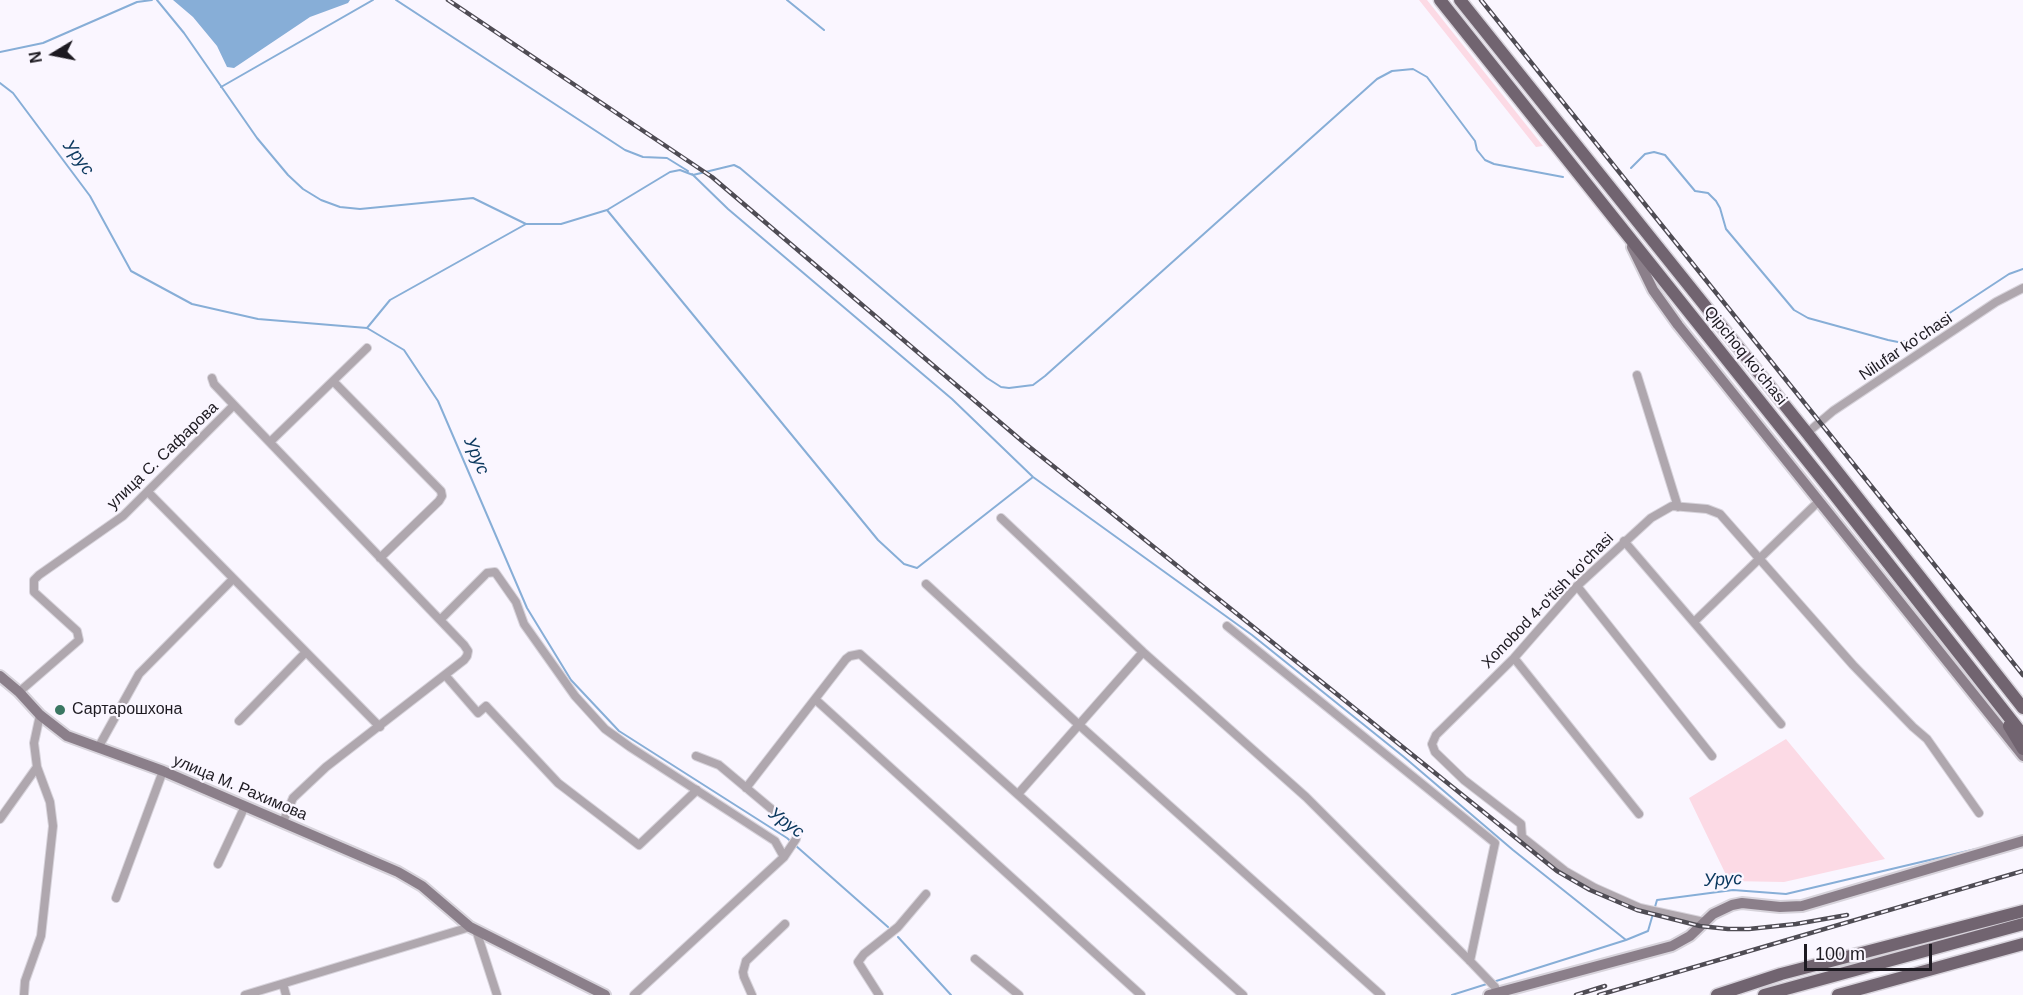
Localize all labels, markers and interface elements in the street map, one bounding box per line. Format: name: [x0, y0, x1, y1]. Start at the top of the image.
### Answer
north arrow: [24, 24, 84, 84]
text: N: [26, 50, 45, 64]
water label: Урус: [58, 136, 98, 180]
street label: Qipchoq ko'chasi: [1699, 303, 1791, 409]
street label: Nilufar ko'chasi: [1856, 309, 1956, 385]
street label: улица С. Сафарова: [104, 398, 222, 514]
water label: Урус: [458, 434, 494, 478]
street label: Xonobod 4-o'tish ko'chasi: [1478, 529, 1618, 673]
place label: Сартарошхона: [72, 700, 182, 720]
marker: Сартарошхона: [53, 703, 67, 717]
street label: улица М. Рахимова: [170, 751, 310, 825]
water label: Урус: [764, 803, 808, 843]
water label: Урус: [1703, 868, 1743, 892]
scale bar: [1807, 932, 1934, 970]
text: 100 m: [1815, 944, 1865, 964]

